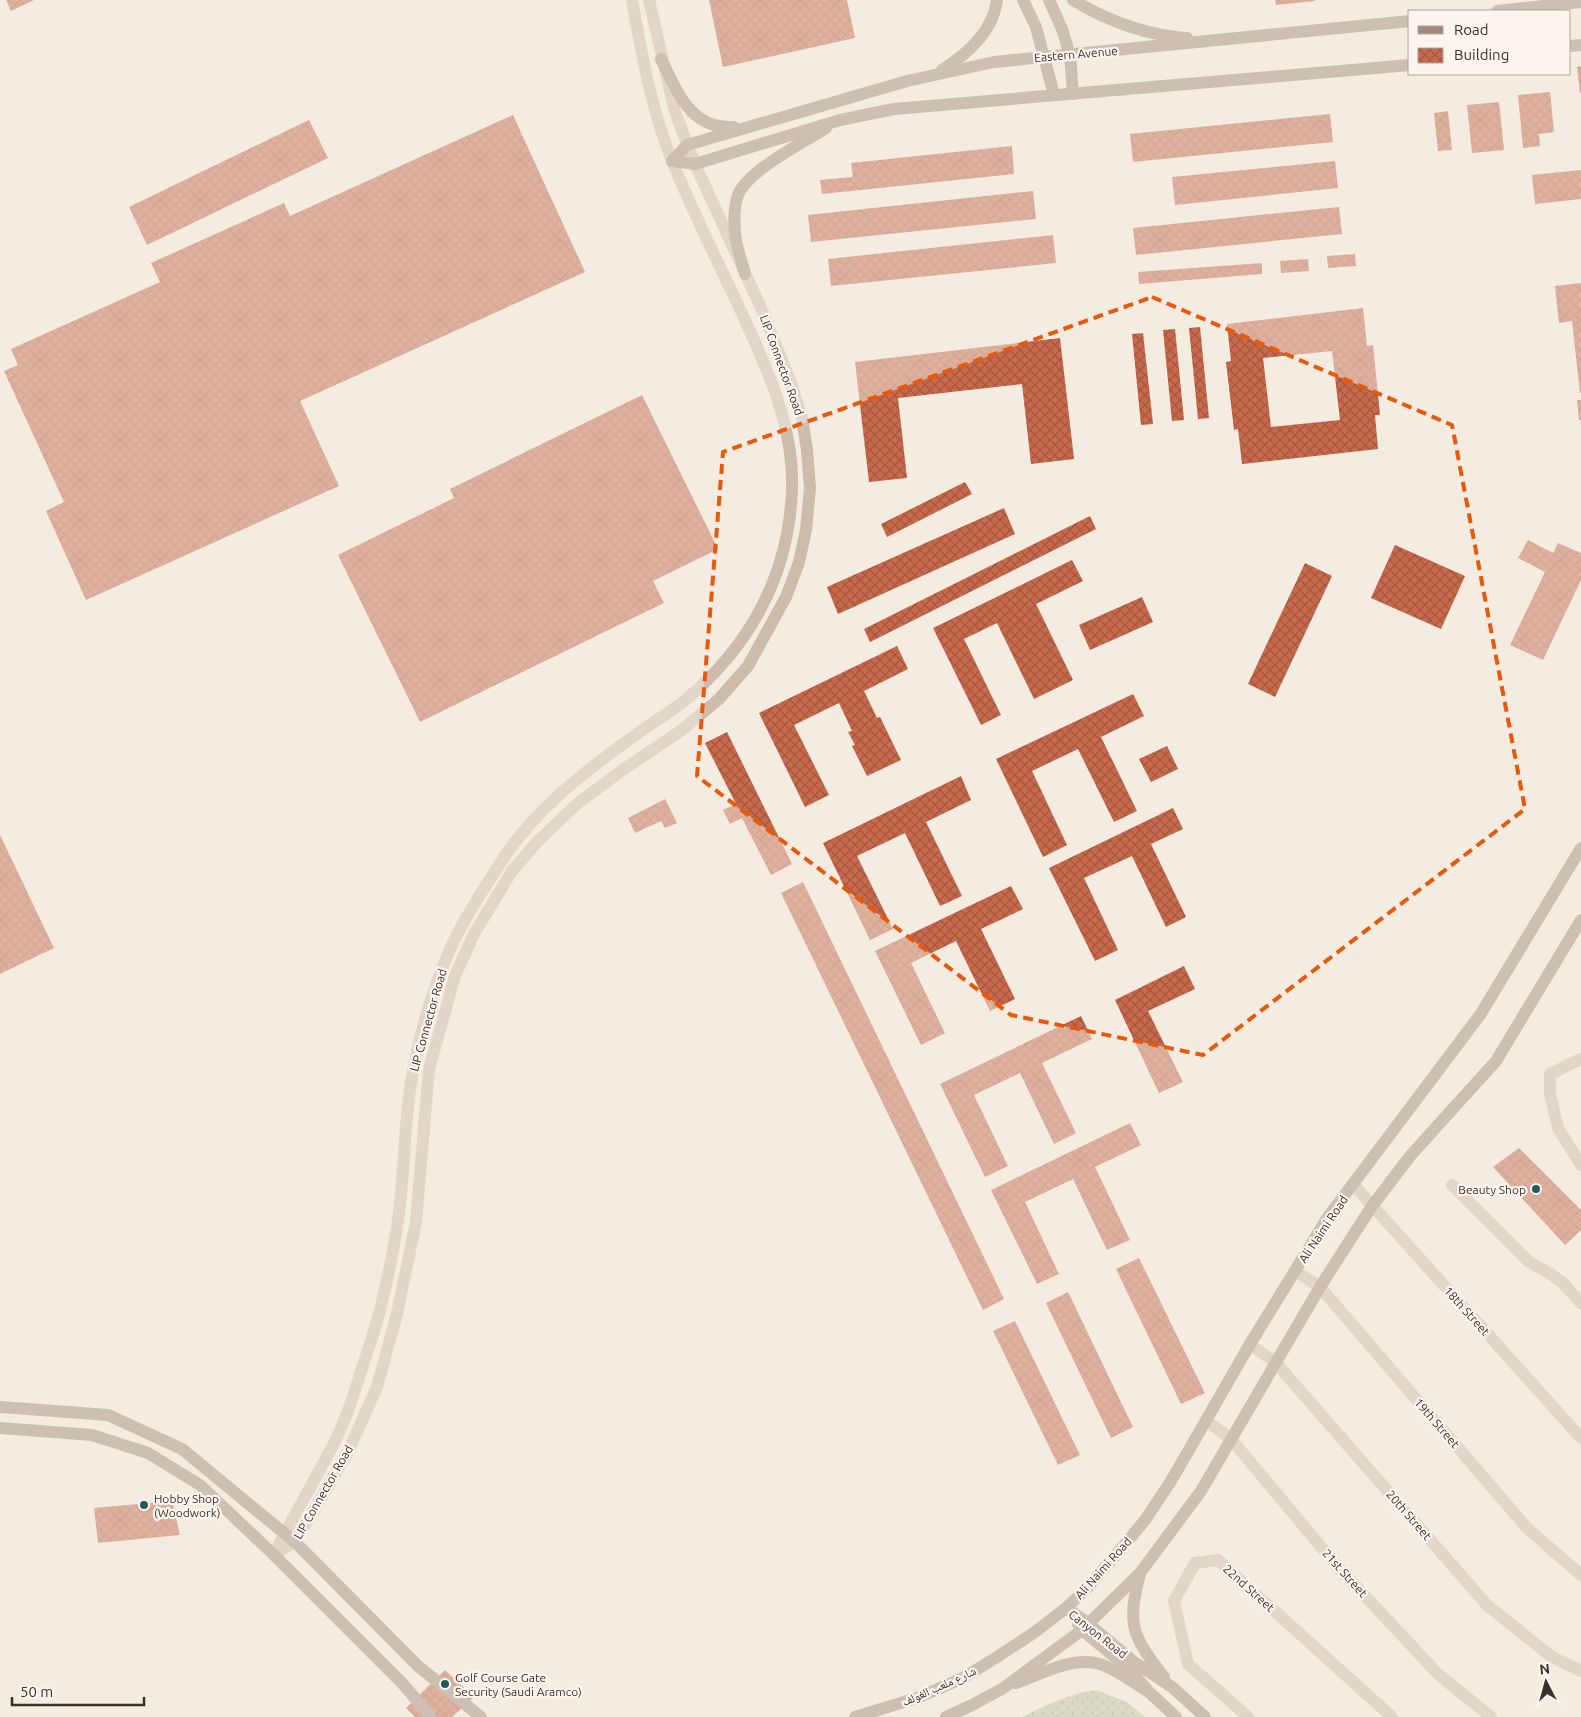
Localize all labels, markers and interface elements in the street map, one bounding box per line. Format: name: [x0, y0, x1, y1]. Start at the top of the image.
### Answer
legend: [1408, 10, 1571, 75]
text: Road: [1454, 21, 1489, 38]
street label: Eastern Avenue: [1034, 44, 1118, 64]
text: Building: [1454, 46, 1509, 63]
street label: LIP Connector Road: [758, 313, 806, 417]
street label: LIP Connector Road: [407, 967, 449, 1073]
place label: Beauty Shop: [1458, 1183, 1526, 1196]
marker: Beauty Shop: [1530, 1183, 1542, 1195]
street label: Ali Naimi Road: [1296, 1193, 1350, 1265]
street label: 18th Street: [1442, 1284, 1493, 1338]
street label: 19th Street: [1412, 1396, 1462, 1451]
street label: LIP Connector Road: [291, 1443, 355, 1541]
street label: 20th Street: [1384, 1488, 1434, 1543]
place label: Hobby Shop (Woodwork): [154, 1492, 221, 1520]
marker: Hobby Shop (Woodwork): [138, 1499, 150, 1511]
street label: Ali Naimi Road: [1072, 1535, 1134, 1601]
street label: 21st Street: [1320, 1546, 1370, 1600]
street label: 22nd Street: [1221, 1562, 1277, 1614]
street label: Canyon Road: [1066, 1607, 1130, 1661]
north arrow: [1521, 1657, 1571, 1707]
text: N: [1539, 1661, 1551, 1678]
street label: شارع ملعب الغولف: [900, 1664, 979, 1710]
place label: Golf Course Gate Security (Saudi Aramco): [455, 1671, 582, 1699]
scale bar: [12, 1674, 145, 1706]
marker: Golf Course Gate Security (Saudi Aramco): [439, 1678, 451, 1690]
text: 50 m: [20, 1683, 53, 1700]

